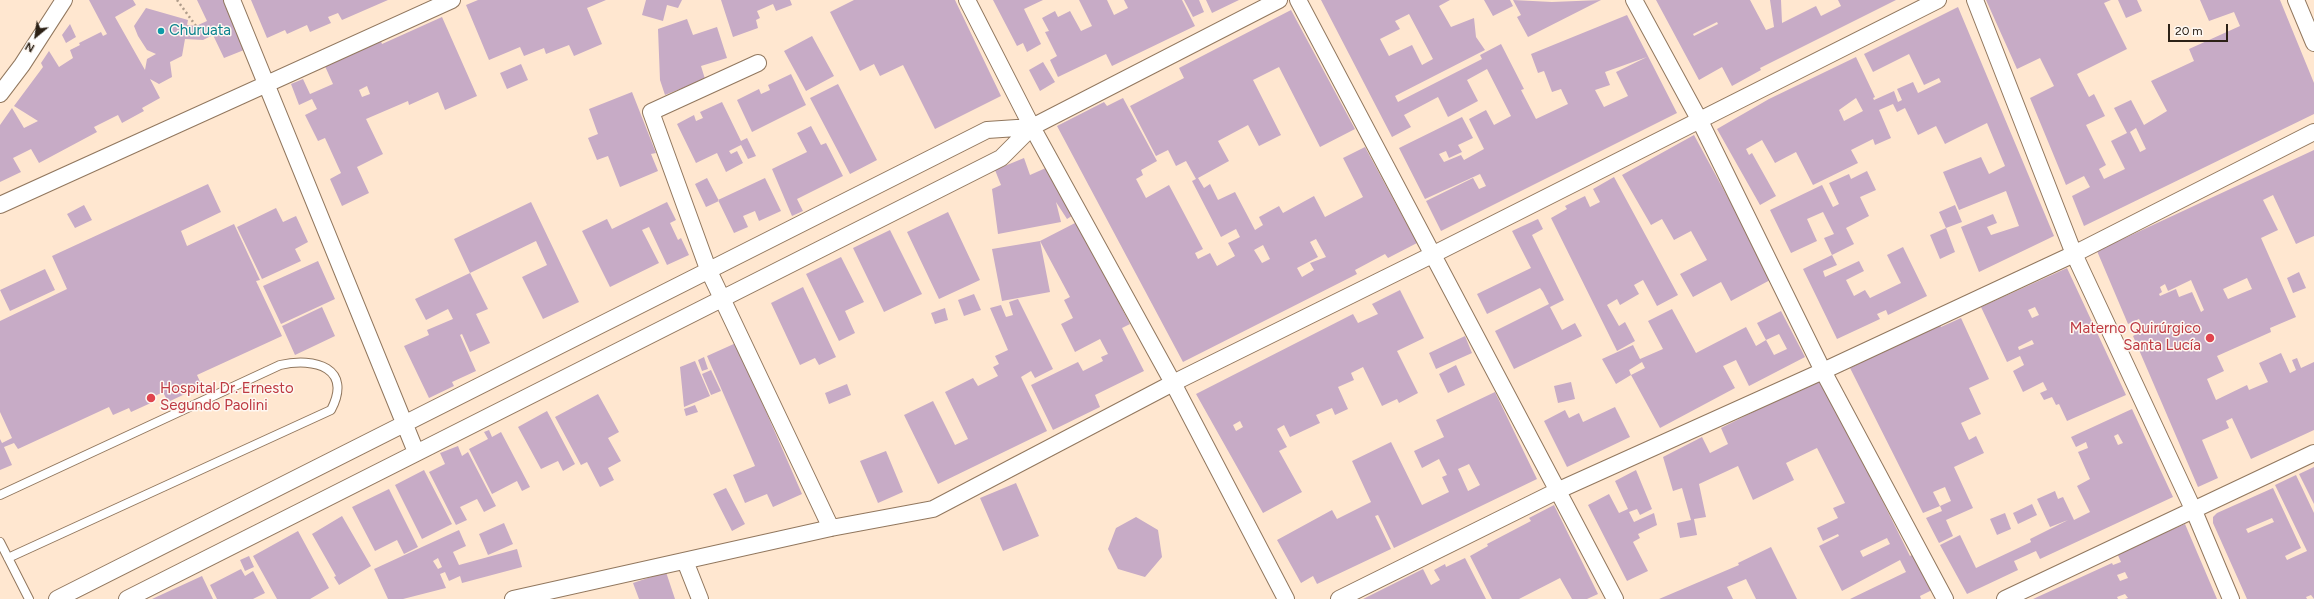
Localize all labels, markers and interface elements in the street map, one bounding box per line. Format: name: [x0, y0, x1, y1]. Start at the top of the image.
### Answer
north arrow: [16, 16, 56, 56]
scale bar: [2170, 16, 2230, 42]
place label: Churuata: [169, 22, 231, 40]
text: 20 m: [2175, 24, 2203, 38]
marker: Churuata: [156, 26, 166, 36]
text: N: [23, 39, 37, 55]
place label: Materno Quirúrgico Santa Lucía: [2070, 320, 2201, 355]
marker: Materno Quirúrgico Santa Lucía: [2204, 332, 2216, 344]
place label: Hospital Dr. Ernesto Segundo Paolini: [160, 380, 294, 415]
marker: Hospital Dr. Ernesto Segundo Paolini: [145, 392, 157, 404]

